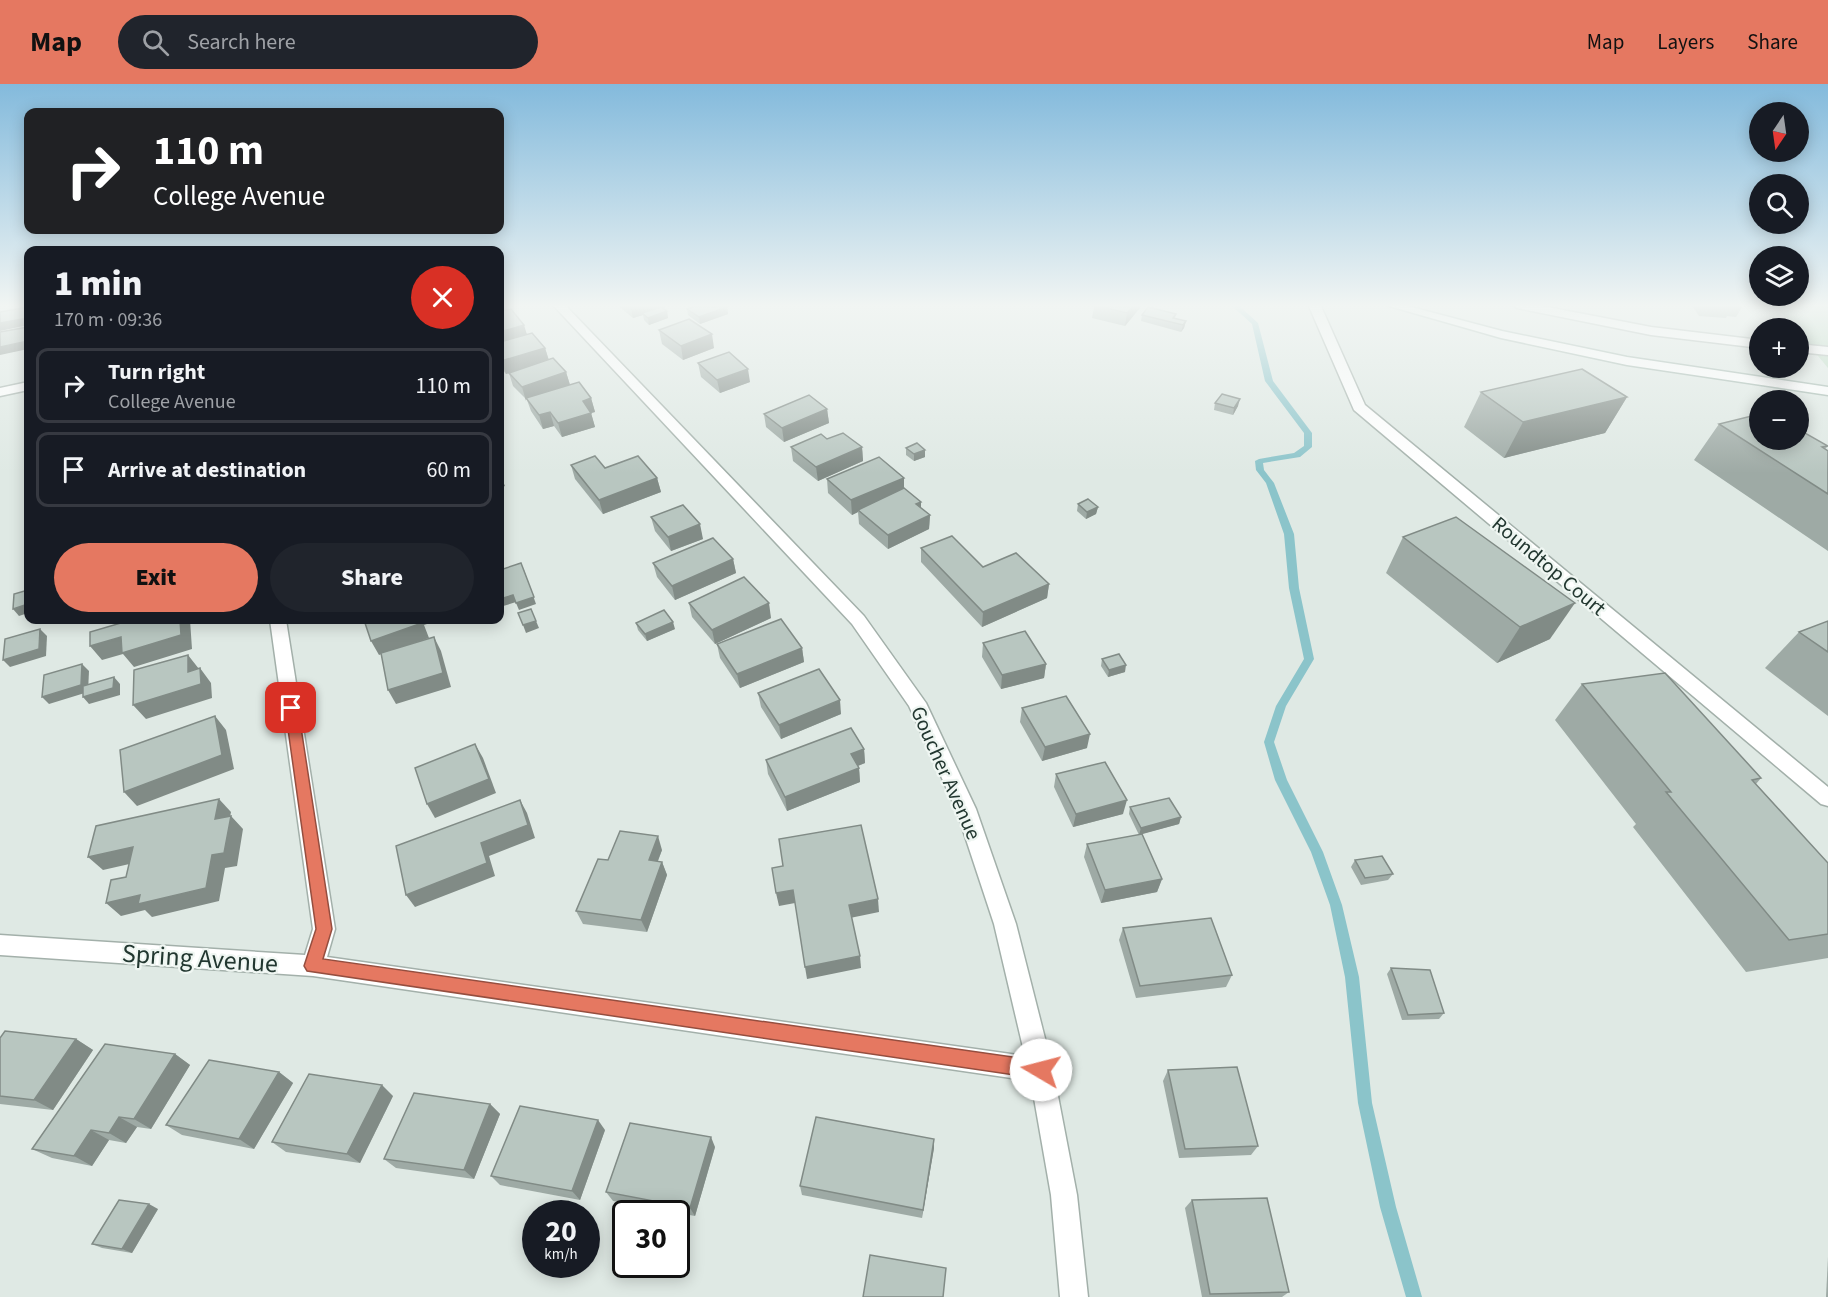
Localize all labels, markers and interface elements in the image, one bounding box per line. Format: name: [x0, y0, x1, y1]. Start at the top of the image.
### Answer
search box: [118, 15, 538, 69]
text: Map: [30, 22, 82, 62]
icon: search: [139, 26, 172, 59]
text: Search here: [187, 26, 296, 58]
text: Map: [1587, 27, 1624, 57]
text: Layers: [1657, 27, 1714, 57]
text: Share: [1747, 27, 1798, 57]
north arrow: [1749, 102, 1809, 162]
map controls: [1749, 102, 1809, 450]
text: 110 m: [153, 121, 264, 181]
icon: right: [54, 132, 132, 210]
button: search: [1749, 174, 1809, 234]
text: College Avenue: [153, 177, 325, 216]
button: layers: [1749, 246, 1809, 306]
text: 1 min: [54, 258, 142, 309]
button: close: [411, 266, 474, 329]
text: 170 m · 09:36: [54, 306, 162, 334]
button: +: [1749, 318, 1809, 378]
text: Turn right: [108, 356, 205, 388]
icon: right: [57, 369, 90, 402]
text: 110 m: [416, 370, 471, 402]
text: College Avenue: [108, 388, 236, 416]
button: −: [1749, 390, 1809, 450]
icon: arrive: [57, 453, 90, 486]
text: Arrive at destination: [108, 454, 306, 486]
text: 60 m: [426, 454, 471, 486]
street label: Roundtop Court: [1485, 509, 1613, 623]
button: Exit: [54, 543, 258, 612]
button: Share: [270, 543, 474, 612]
pin: [265, 682, 316, 733]
icon: arrive: [274, 691, 307, 724]
street label: Goucher Avenue: [903, 701, 989, 845]
street label: Spring Avenue: [121, 935, 279, 982]
position arrow: [1009, 1038, 1073, 1102]
speed limit sign: 30: [612, 1200, 690, 1278]
text: 20: [545, 1210, 577, 1253]
text: km/h: [544, 1244, 578, 1265]

